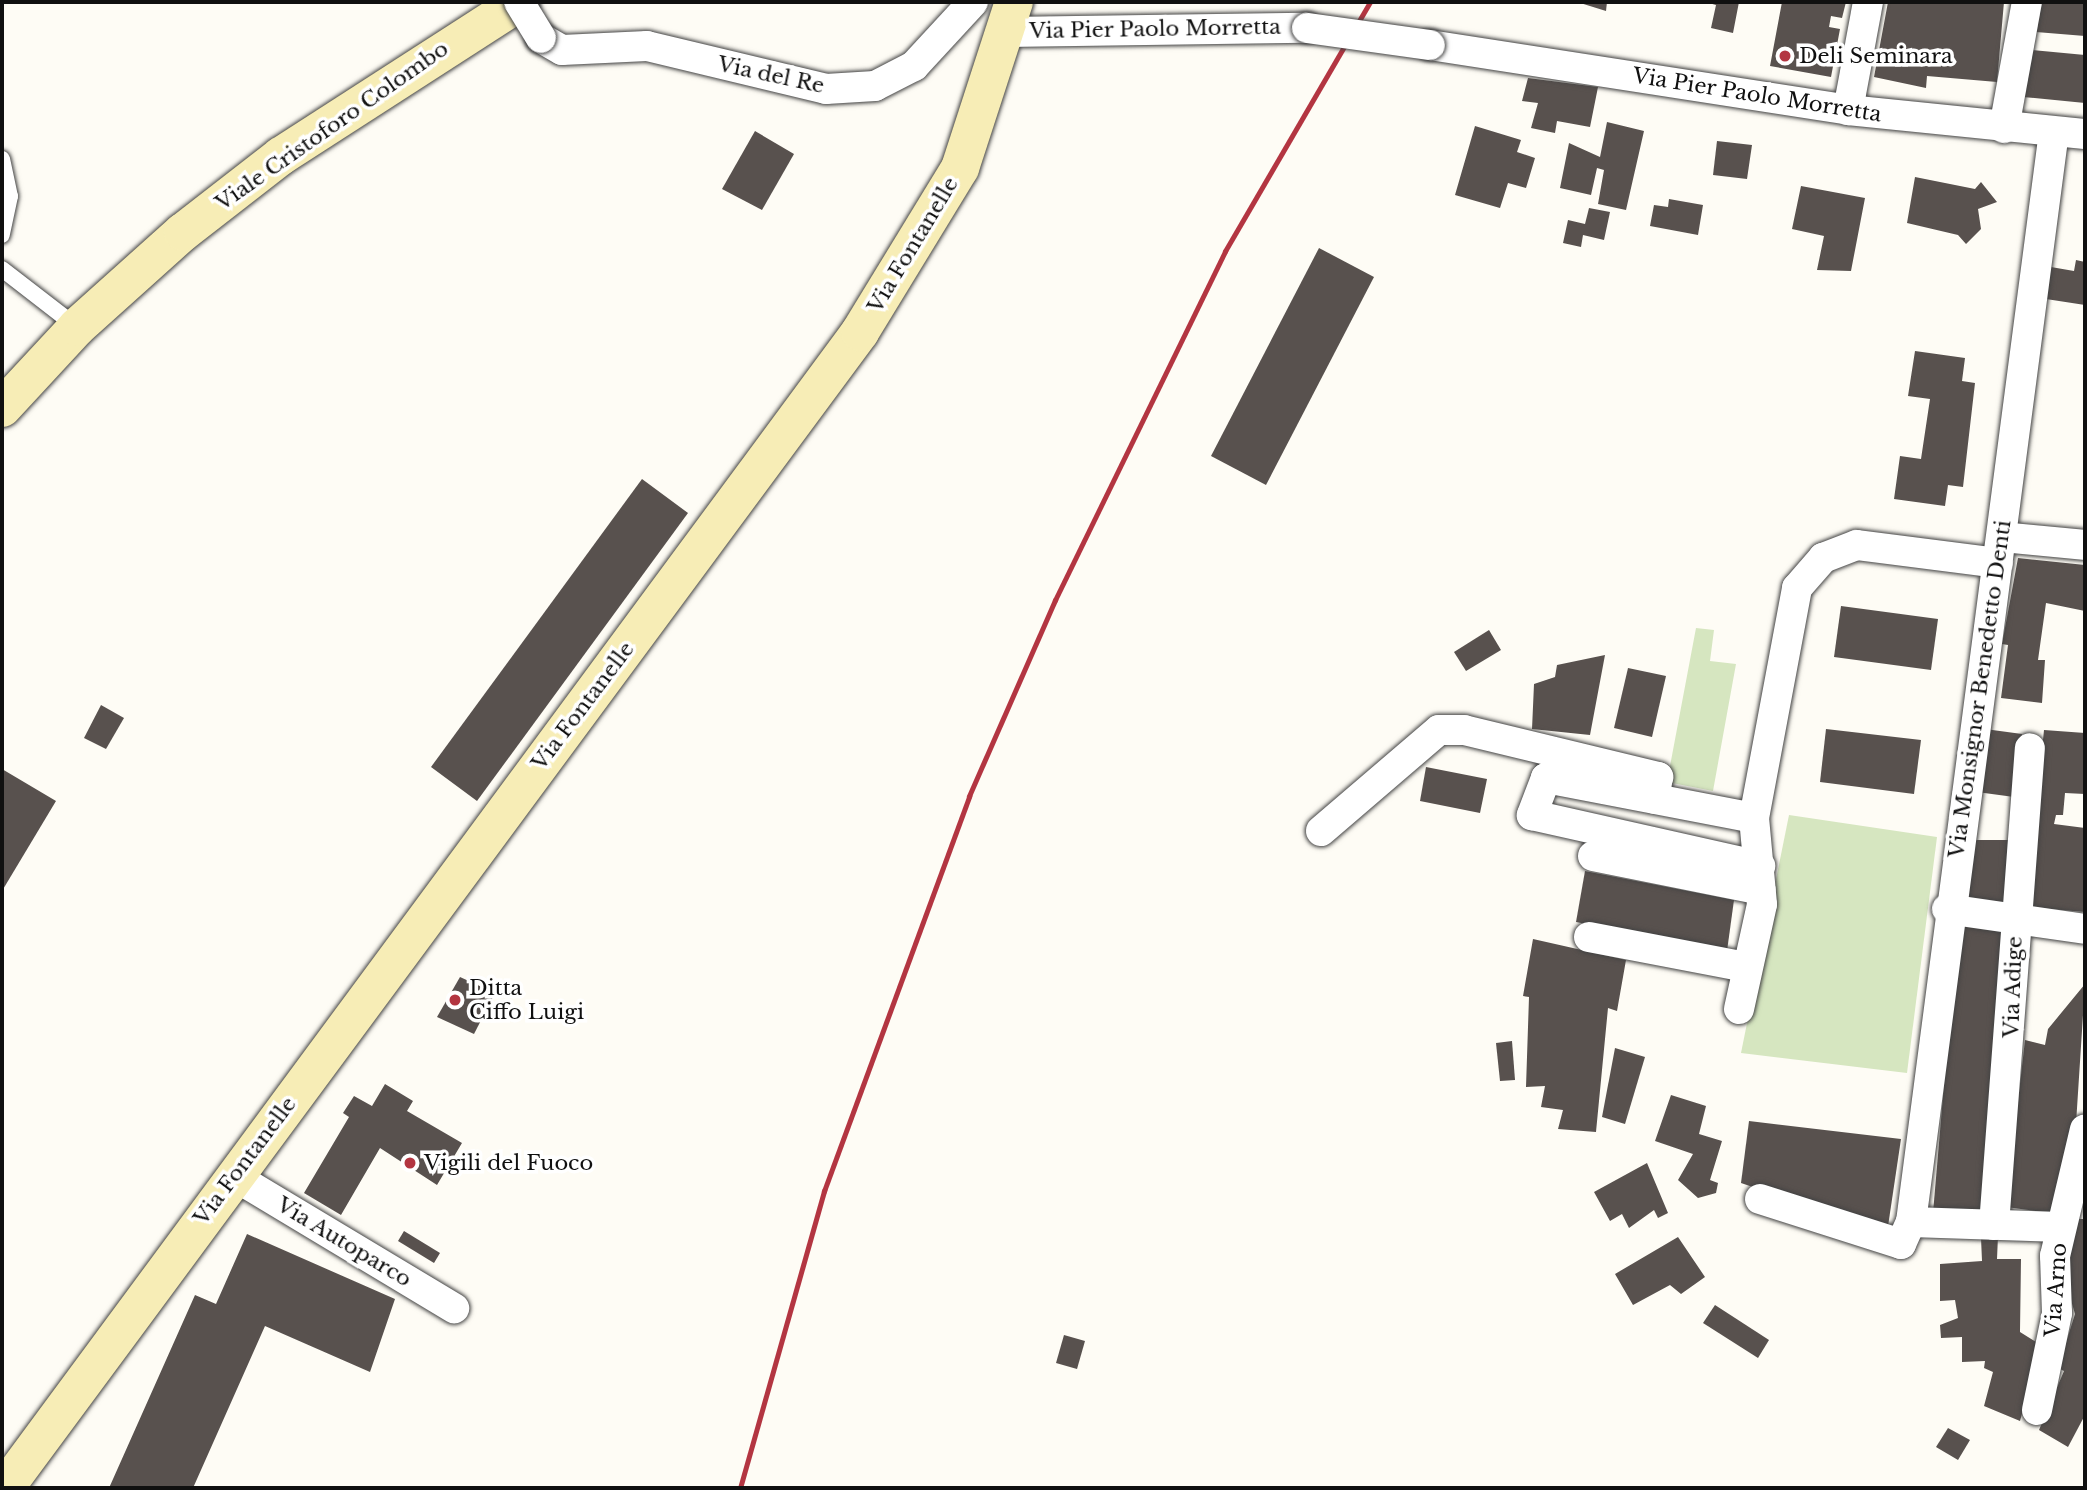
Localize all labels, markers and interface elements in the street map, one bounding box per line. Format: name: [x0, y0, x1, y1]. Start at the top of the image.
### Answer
street label: Via Pier Paolo Morretta: [1029, 14, 1281, 44]
street label: Viale Cristoforo Colombo: [211, 36, 453, 216]
place label: Deli Seminara: [1799, 43, 1953, 69]
marker: Deli Seminara: [1777, 48, 1793, 64]
street label: Via del Re: [715, 51, 827, 99]
street label: Via Pier Paolo Morretta: [1630, 63, 1884, 127]
street label: Via Fontanelle: [862, 172, 964, 318]
street label: Via Monsignor Benedetto Denti: [1944, 518, 2016, 860]
street label: Via Fontanelle: [527, 637, 639, 775]
street label: Via Adige: [1999, 935, 2027, 1039]
place label: Ditta Ciffo Luigi: [469, 975, 584, 1025]
marker: Ditta Ciffo Luigi: [447, 992, 463, 1008]
street label: Via Fontanelle: [189, 1092, 301, 1230]
place label: Vigili del Fuoco: [424, 1150, 593, 1176]
marker: Vigili del Fuoco: [402, 1155, 418, 1171]
street label: Via Autoparco: [272, 1192, 416, 1292]
street label: Via Arno: [2040, 1241, 2072, 1339]

